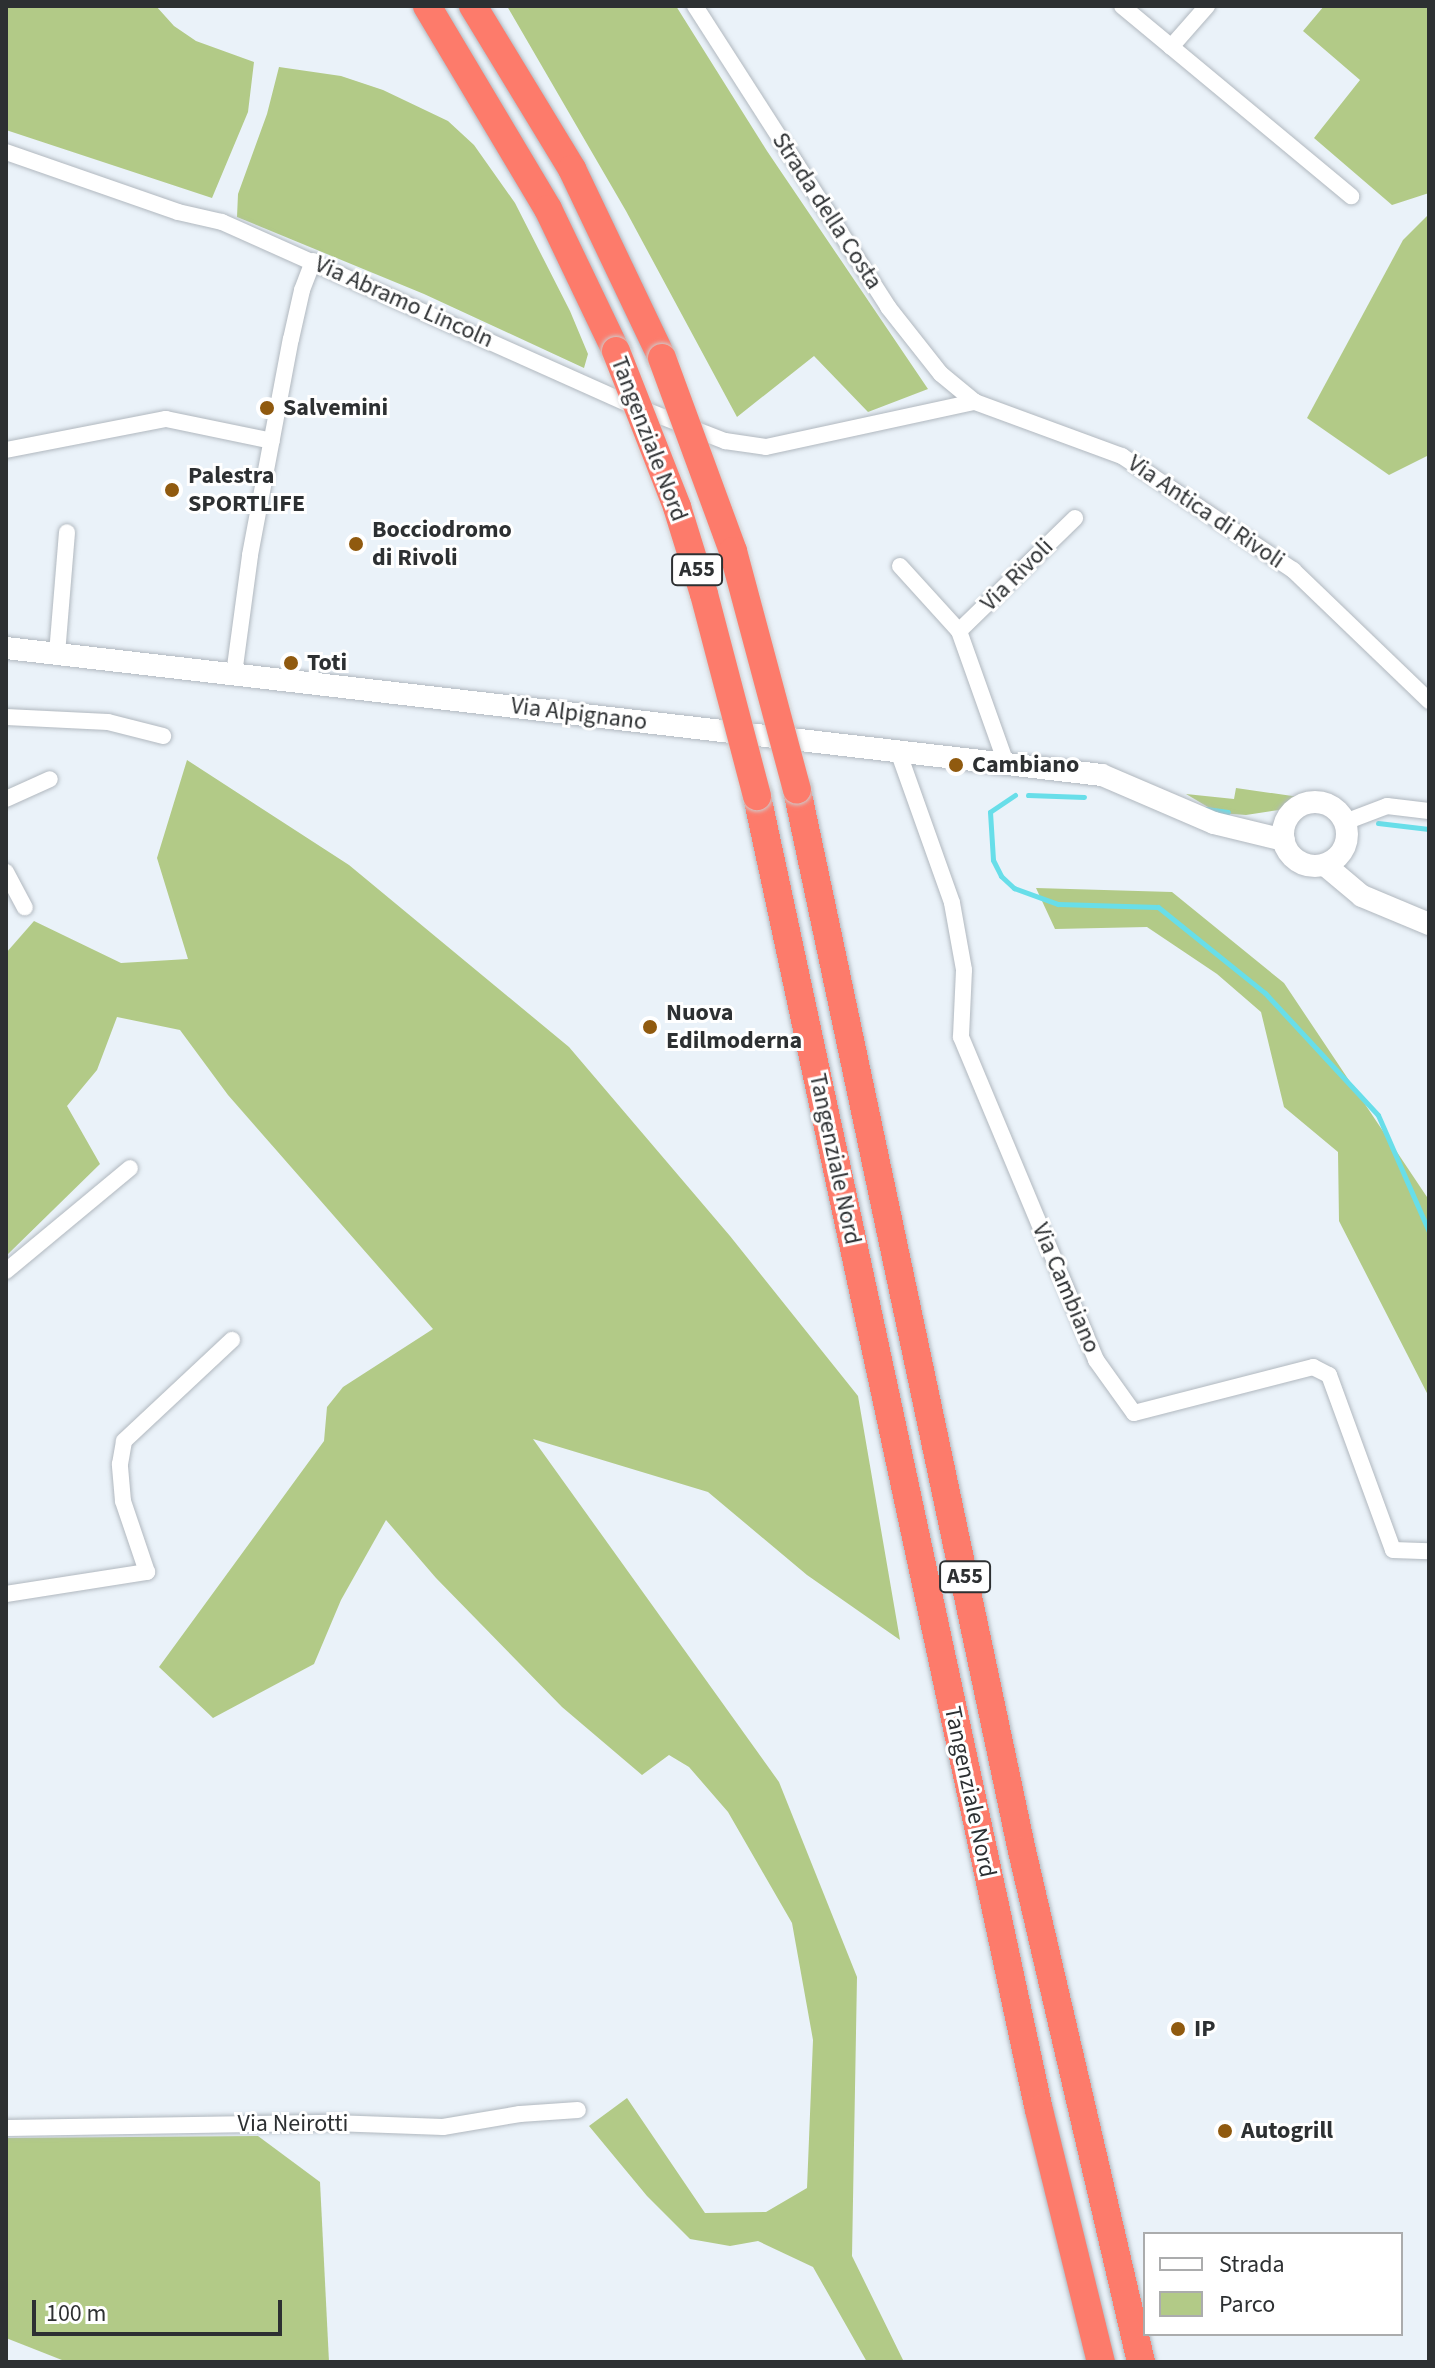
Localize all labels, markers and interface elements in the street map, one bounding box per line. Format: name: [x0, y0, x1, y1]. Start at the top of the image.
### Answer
street label: Strada della Costa: [766, 127, 888, 295]
street label: Via Abramo Lincoln: [310, 250, 498, 354]
street label: Tangenziale Nord: [604, 353, 694, 525]
place label: Salvemini: [283, 394, 388, 422]
marker: Salvemini: [258, 399, 276, 417]
street label: Via Antica di Rivoli: [1122, 449, 1290, 575]
place label: Palestra SPORTLIFE: [188, 462, 305, 518]
marker: Palestra SPORTLIFE: [163, 481, 181, 499]
place label: Bocciodromo di Rivoli: [372, 516, 512, 572]
street label: Via Rivoli: [975, 533, 1059, 617]
marker: Bocciodromo di Rivoli: [347, 535, 365, 553]
road number: A55: [671, 552, 723, 588]
place label: Toti: [307, 649, 347, 677]
marker: Toti: [282, 654, 300, 672]
street label: Via Alpignano: [509, 691, 649, 737]
place label: Cambiano: [972, 751, 1079, 779]
marker: Cambiano: [947, 756, 965, 774]
place label: Nuova Edilmoderna: [666, 999, 802, 1055]
marker: Nuova Edilmoderna: [641, 1018, 659, 1036]
street label: Tangenziale Nord: [803, 1071, 867, 1247]
street label: Via Cambiano: [1026, 1219, 1106, 1357]
road number: A55: [939, 1559, 991, 1595]
street label: Tangenziale Nord: [938, 1704, 1002, 1880]
place label: IP: [1194, 2015, 1216, 2043]
marker: IP: [1169, 2020, 1187, 2038]
street label: Via Neirotti: [238, 2110, 348, 2138]
place label: Autogrill: [1241, 2117, 1333, 2145]
marker: Autogrill: [1216, 2122, 1234, 2140]
legend: [1143, 2232, 1403, 2336]
text: Strada: [1219, 2247, 1285, 2282]
scale bar: [36, 2284, 286, 2334]
text: Parco: [1219, 2287, 1275, 2322]
text: 100 m: [46, 2296, 106, 2331]

